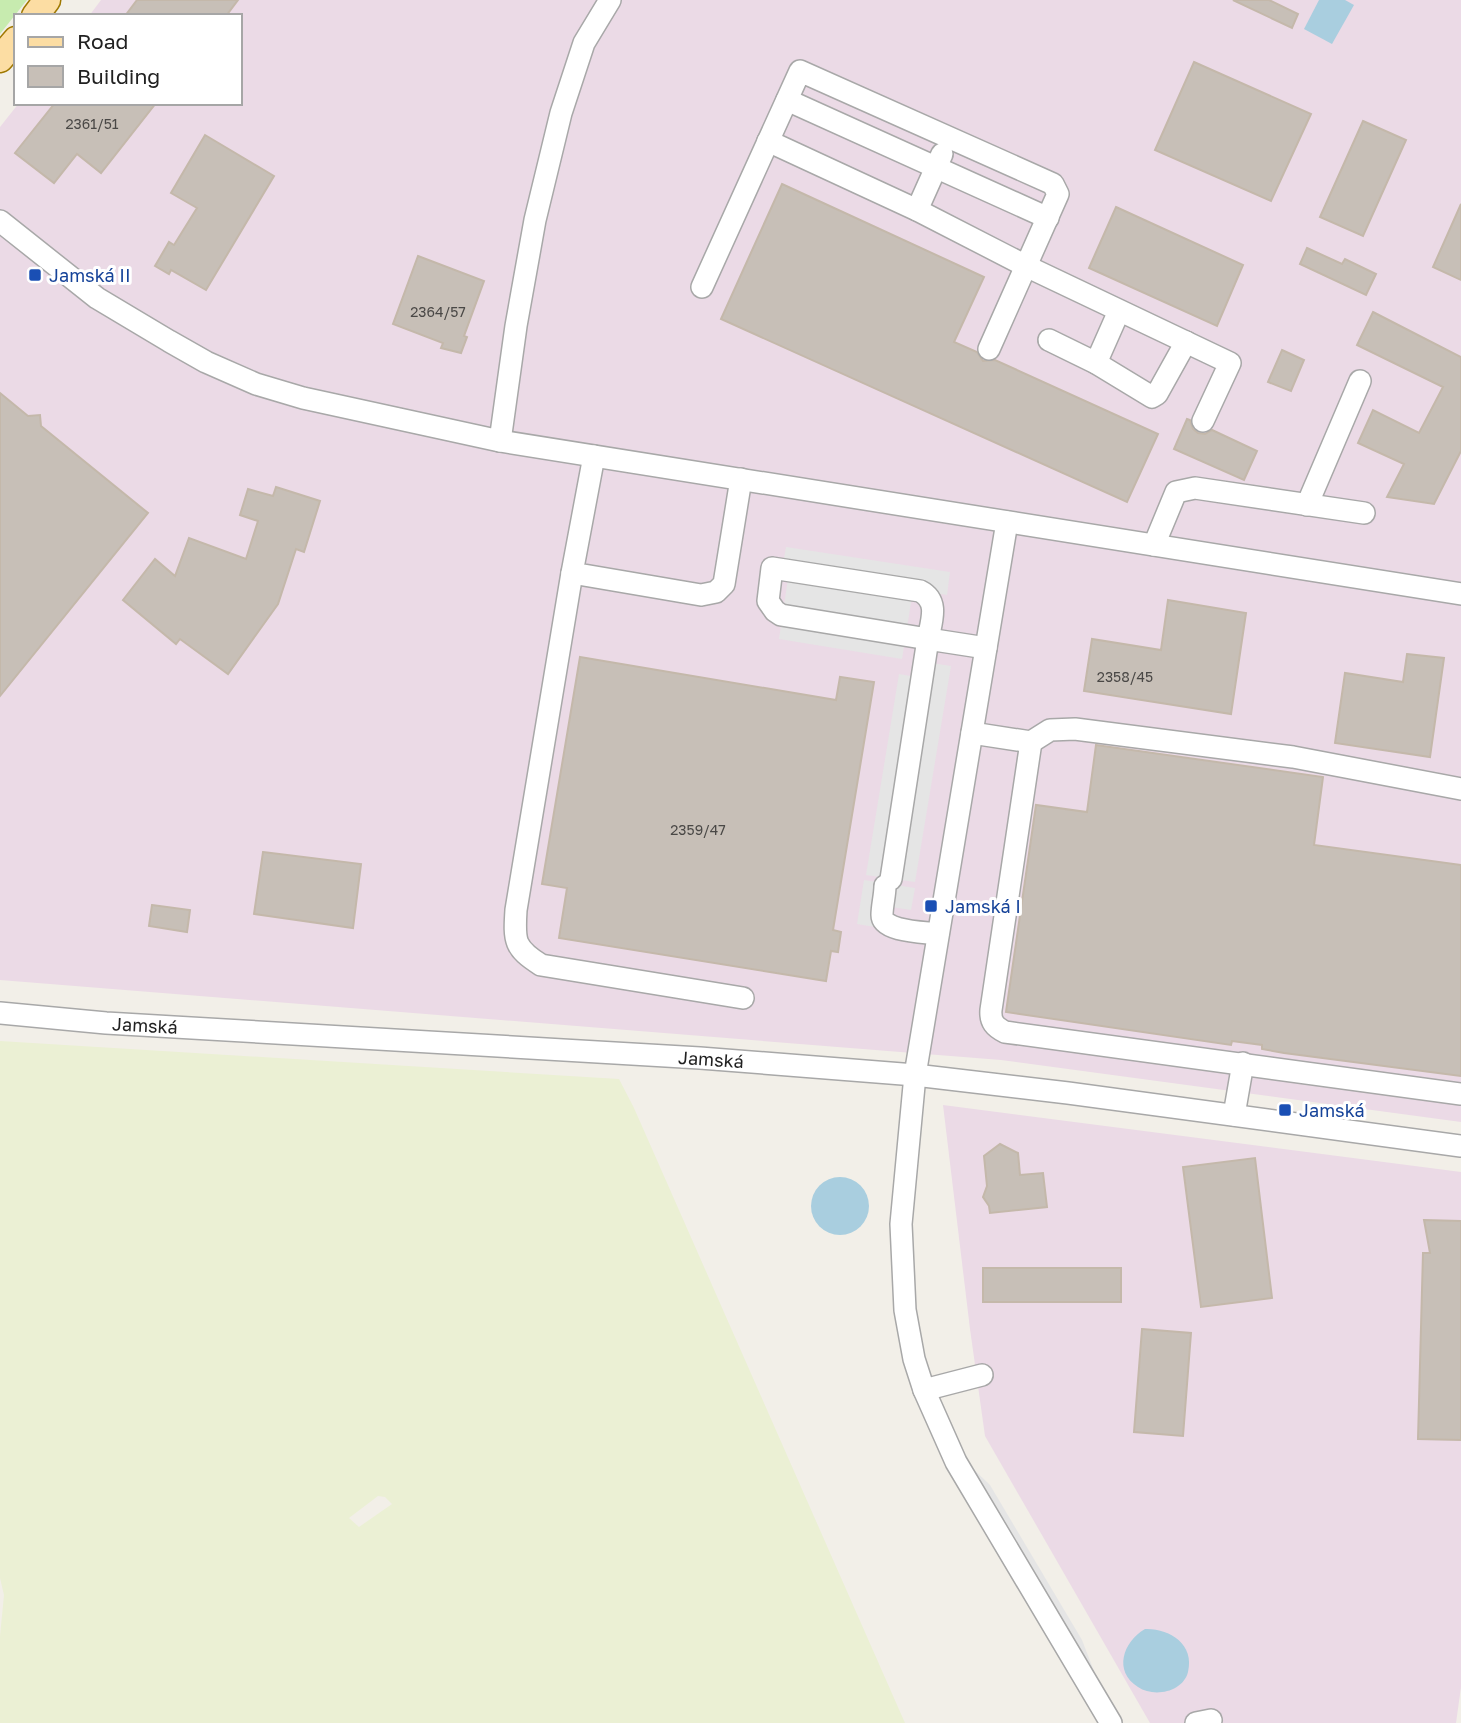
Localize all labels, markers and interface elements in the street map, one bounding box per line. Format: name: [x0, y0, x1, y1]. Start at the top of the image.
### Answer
legend: [14, 14, 242, 105]
text: Road: [77, 28, 128, 54]
text: Building: [77, 63, 160, 89]
house number: 2361/51: [65, 115, 119, 132]
place label: Jamská II: [49, 264, 131, 286]
marker: Jamská II: [27, 267, 43, 283]
house number: 2364/57: [410, 303, 466, 320]
house number: 2358/45: [1097, 668, 1153, 685]
house number: 2359/47: [670, 821, 726, 838]
place label: Jamská I: [945, 895, 1021, 917]
marker: Jamská I: [923, 898, 939, 914]
street label: Jamská: [112, 1012, 178, 1038]
street label: Jamská: [677, 1046, 745, 1072]
place label: Jamská: [1299, 1099, 1365, 1121]
marker: Jamská: [1277, 1102, 1293, 1118]

